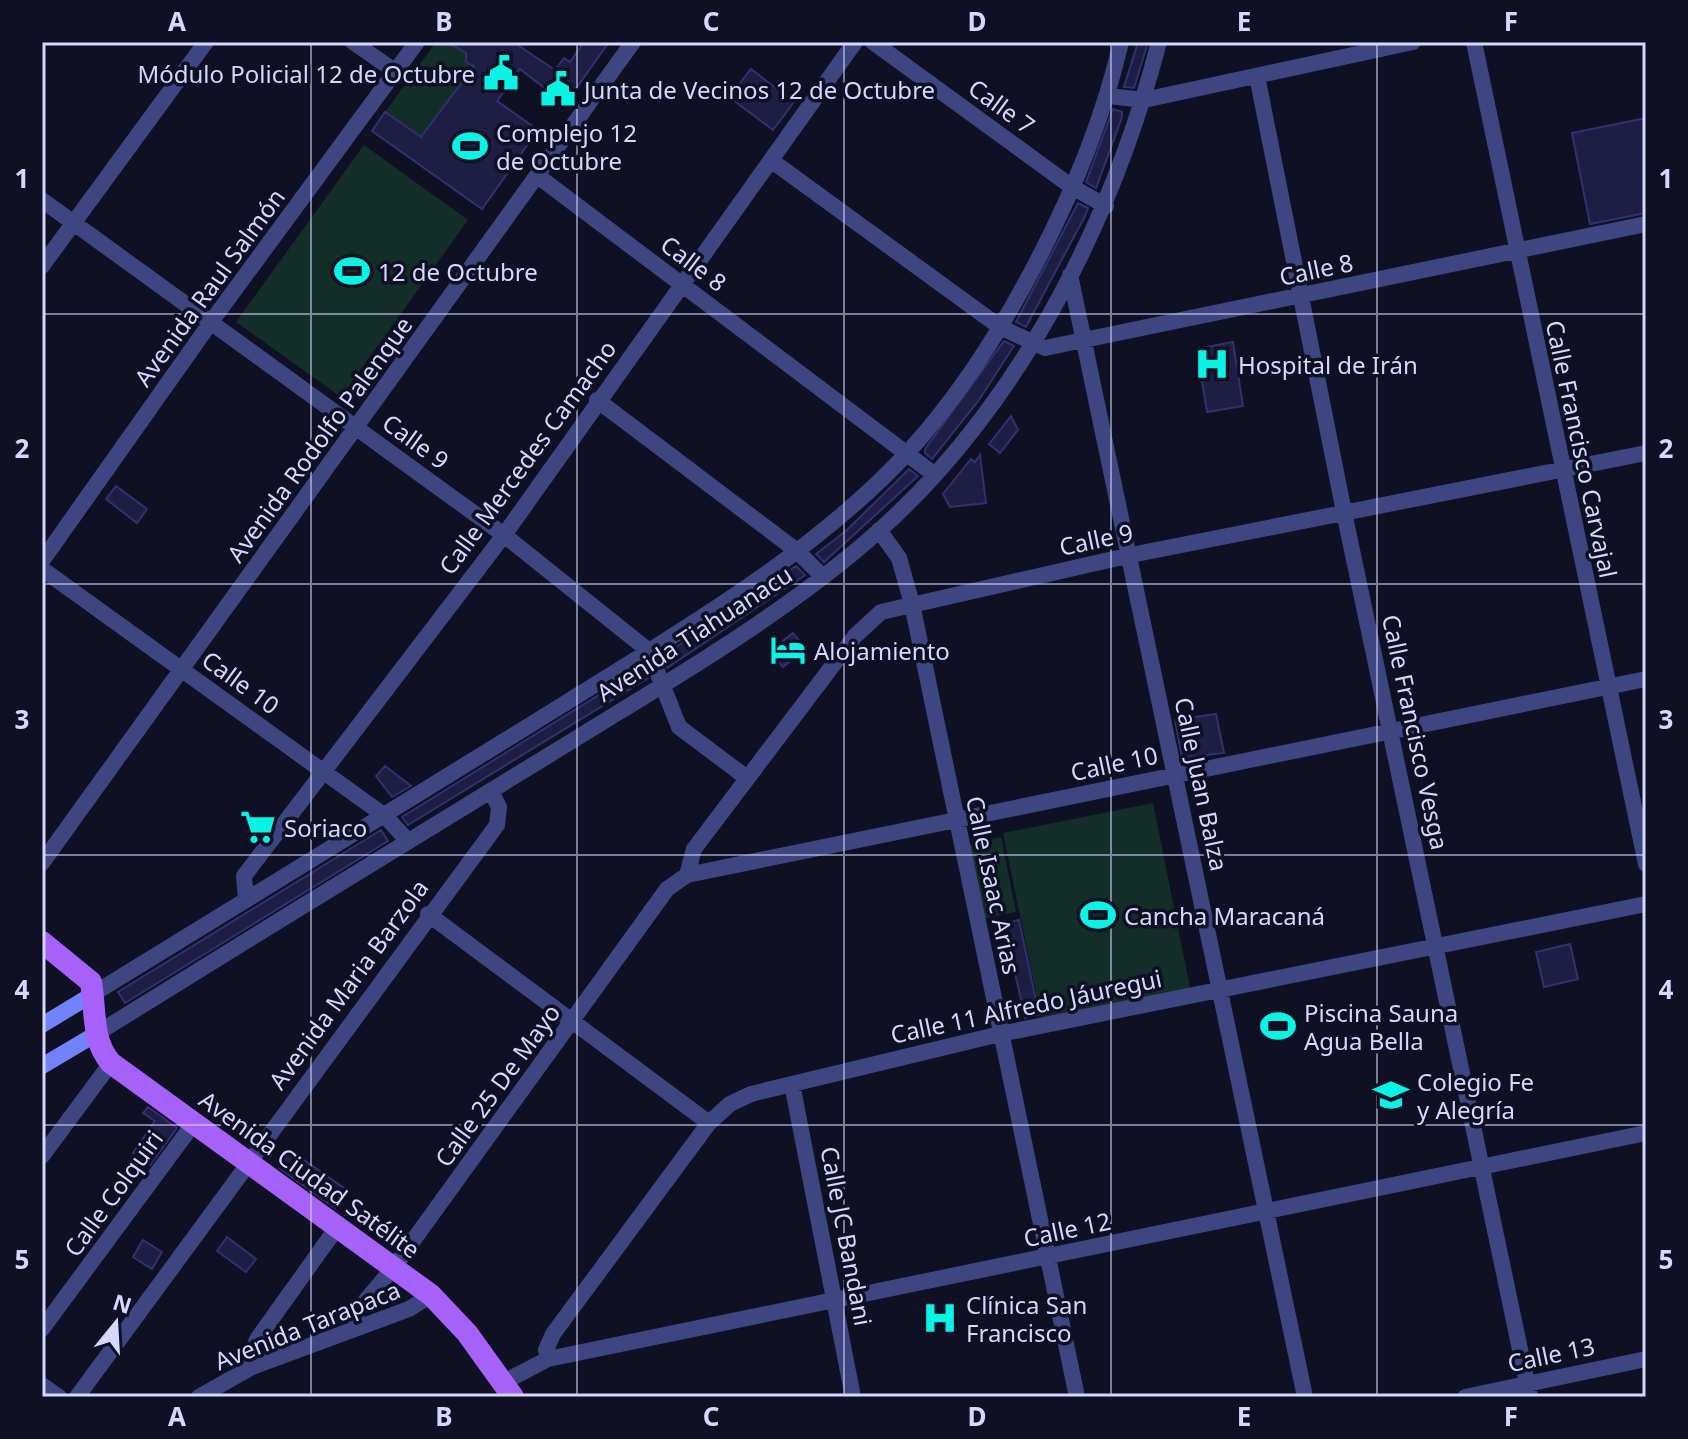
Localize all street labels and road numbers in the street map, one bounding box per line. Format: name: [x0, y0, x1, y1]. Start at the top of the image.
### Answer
street label: Calle 7: [962, 71, 1042, 141]
street label: Avenida Raul Salmón: [126, 181, 292, 393]
street label: Calle 8: [654, 227, 734, 299]
street label: Calle 8: [1276, 245, 1356, 293]
street label: Avenida Rodolfo Palenque: [219, 309, 419, 569]
street label: Calle Francisco Carvajal: [1539, 317, 1625, 581]
street label: Calle Mercedes Camacho: [431, 333, 623, 581]
street label: Calle 9: [376, 406, 456, 476]
street label: Calle 9: [1056, 515, 1136, 563]
street label: Avenida Tiahuanacu: [590, 557, 798, 709]
street label: Calle Francisco Vesga: [1375, 611, 1457, 853]
street label: Calle 10: [196, 643, 286, 721]
street label: Calle Juan Balza: [1167, 694, 1237, 874]
street label: Calle 10: [1067, 738, 1161, 788]
street label: Calle Isaac Arias: [959, 793, 1029, 977]
street label: Avenida Maria Barzola: [261, 872, 435, 1096]
street label: Calle 11 Alfredo Jáuregui: [887, 961, 1165, 1051]
street label: Calle 25 De Mayo: [427, 997, 567, 1173]
street label: Avenida Ciudad Satélite: [193, 1083, 427, 1265]
street label: Calle Colquiri: [56, 1123, 170, 1263]
street label: Calle JC Bandani: [813, 1144, 881, 1328]
street label: Calle 12: [1020, 1204, 1114, 1254]
street label: Avenida Tarapaca: [209, 1273, 405, 1377]
street label: Calle 13: [1504, 1329, 1598, 1379]

